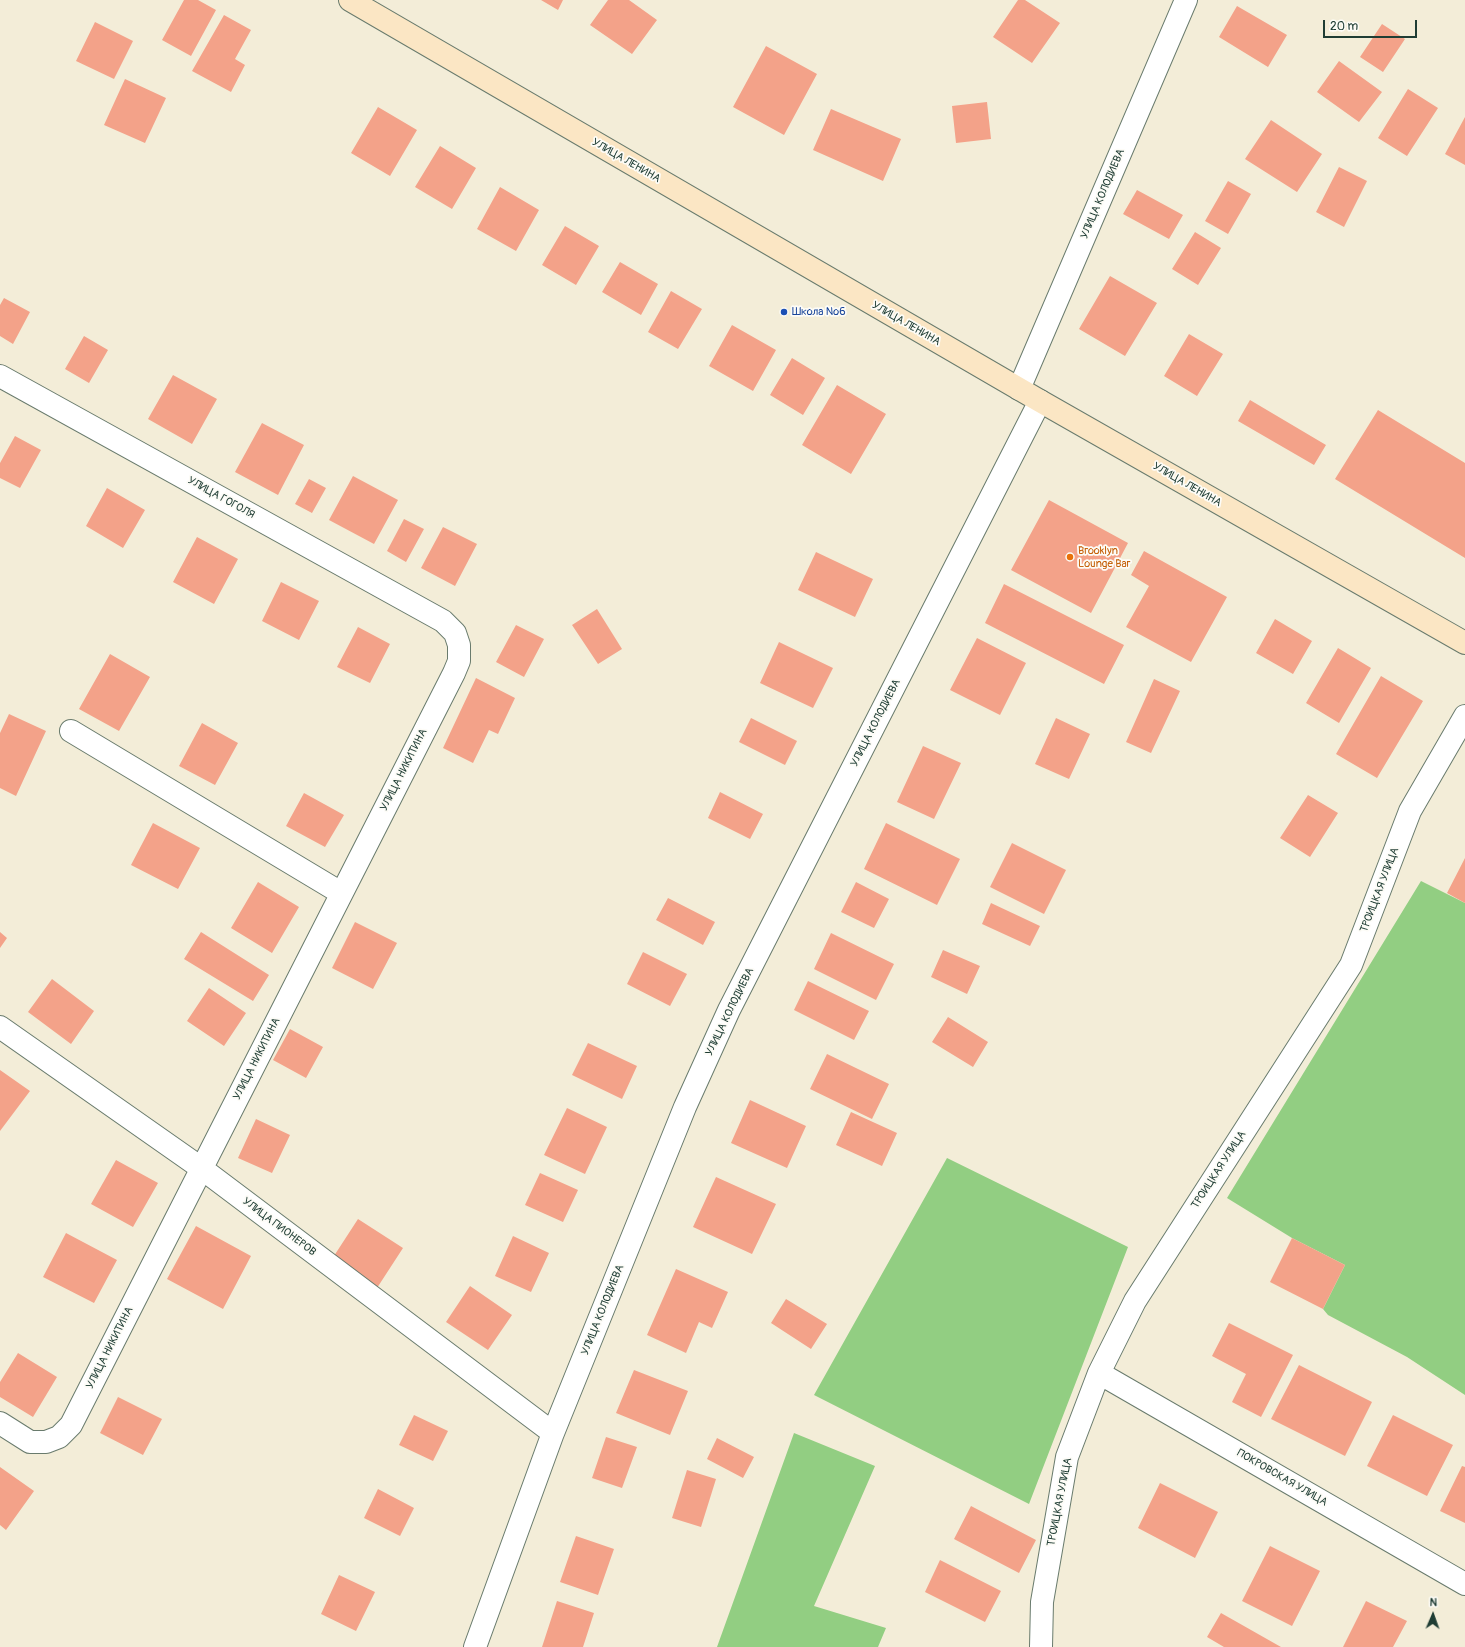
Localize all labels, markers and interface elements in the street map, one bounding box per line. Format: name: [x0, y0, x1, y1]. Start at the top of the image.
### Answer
scale bar: [1325, 12, 1419, 38]
text: 20 m: [1330, 19, 1358, 34]
street label: УЛИЦА ЛЕНИНА: [589, 136, 663, 186]
street label: УЛИЦА КОЛОДИЕВА: [1078, 147, 1128, 241]
street label: УЛИЦА ЛЕНИНА: [869, 299, 943, 349]
place label: Школа №6: [792, 305, 846, 319]
marker: Школа №6: [779, 307, 789, 317]
street label: УЛИЦА ЛЕНИНА: [1150, 460, 1224, 510]
street label: УЛИЦА ГОГОЛЯ: [185, 474, 257, 522]
place label: Brooklyn Lounge Bar: [1078, 544, 1130, 570]
marker: Brooklyn Lounge Bar: [1065, 552, 1075, 562]
street label: УЛИЦА КОЛОДИЕВА: [848, 677, 904, 769]
street label: УЛИЦА НИКИТИНА: [378, 727, 430, 813]
street label: ТРОИЦКАЯ УЛИЦА: [1358, 846, 1402, 934]
street label: УЛИЦА КОЛОДИЕВА: [703, 966, 757, 1058]
street label: УЛИЦА НИКИТИНА: [231, 1016, 283, 1102]
street label: ТРОИЦКАЯ УЛИЦА: [1189, 1129, 1249, 1211]
street label: УЛИЦА ПИОНЕРОВ: [240, 1195, 318, 1259]
street label: УЛИЦА КОЛОДИЕВА: [579, 1263, 627, 1357]
street label: УЛИЦА НИКИТИНА: [84, 1305, 136, 1391]
street label: ПОКРОВСКАЯ УЛИЦА: [1234, 1447, 1330, 1509]
street label: ТРОИЦКАЯ УЛИЦА: [1045, 1457, 1075, 1547]
north arrow: [1413, 1595, 1453, 1635]
text: N: [1429, 1596, 1437, 1609]

